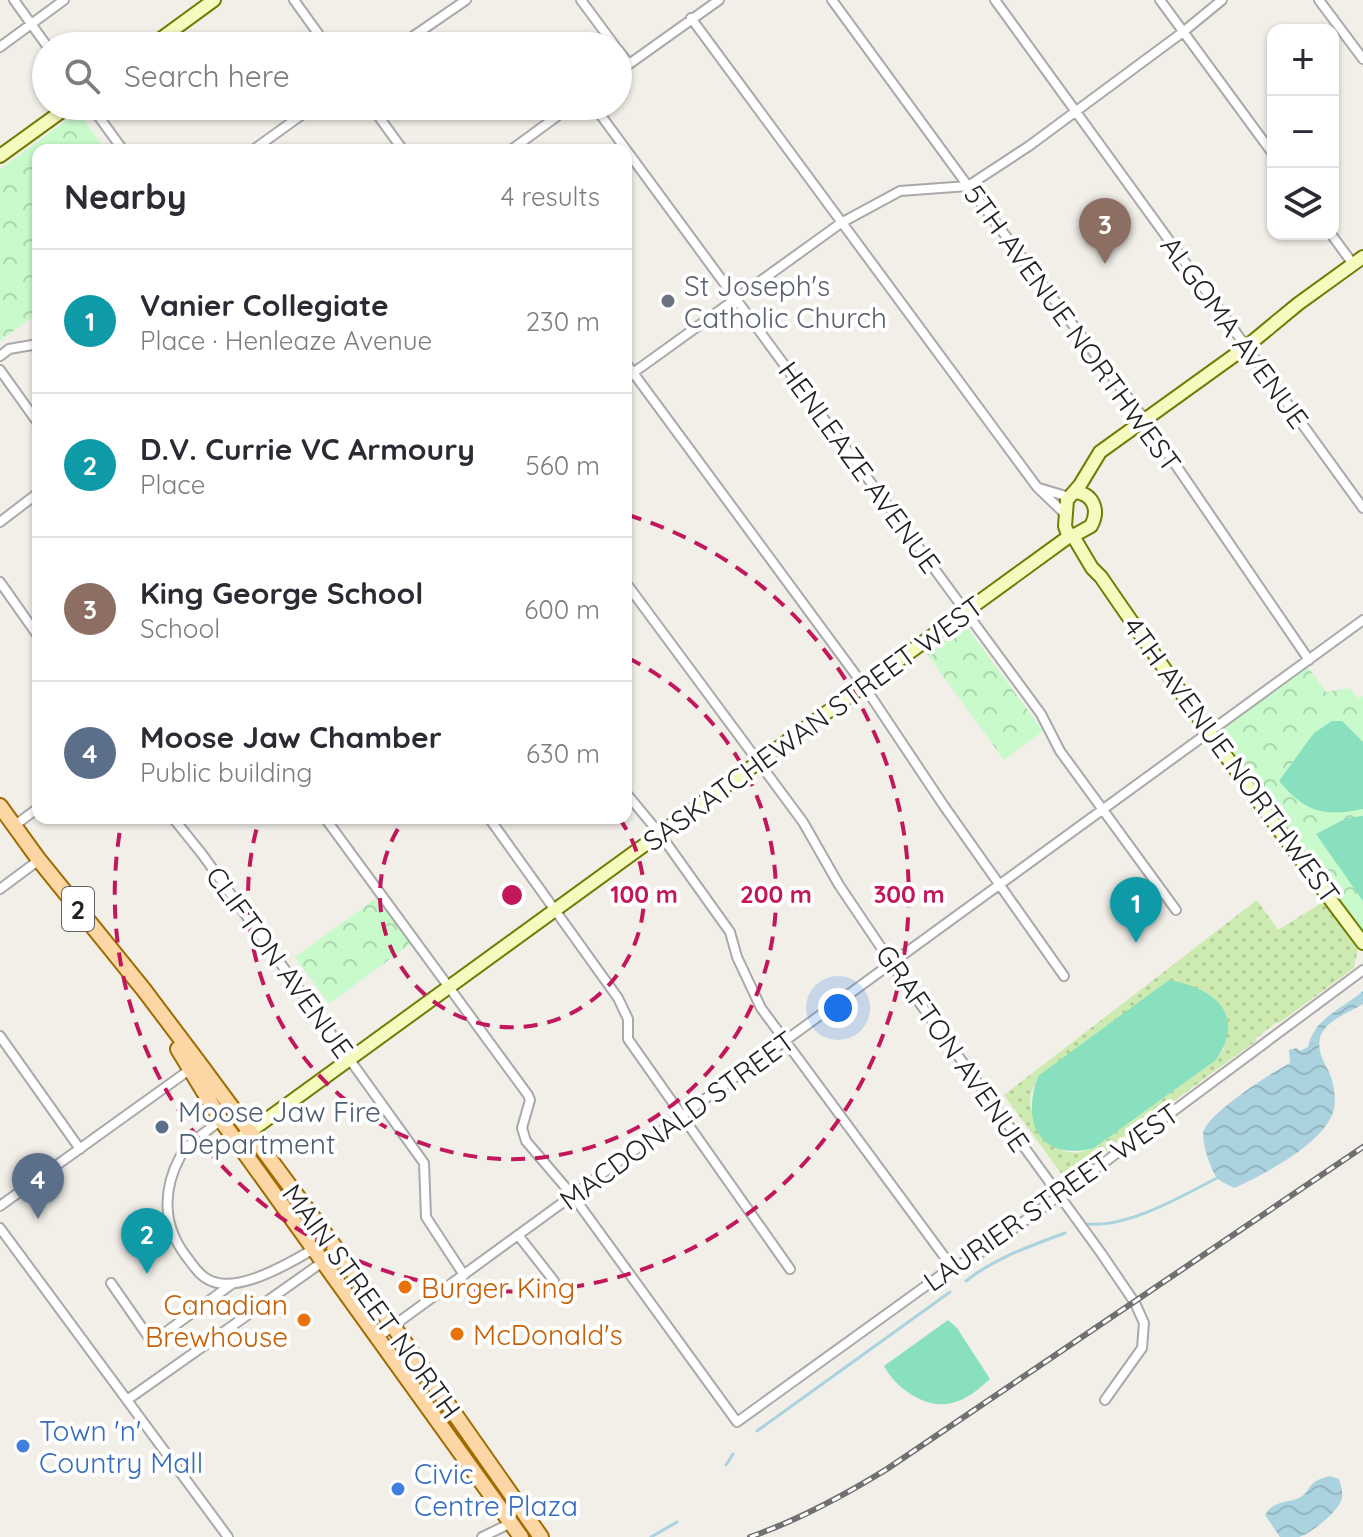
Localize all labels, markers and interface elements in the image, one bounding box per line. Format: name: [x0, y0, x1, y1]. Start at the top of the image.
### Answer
map controls: [1267, 24, 1339, 240]
button: +: [1267, 24, 1339, 96]
search box: [32, 32, 632, 120]
icon: search: [60, 54, 104, 98]
text: Search here: [124, 57, 290, 95]
button: −: [1267, 96, 1339, 168]
button: layers: [1267, 168, 1339, 240]
text: Nearby: [64, 175, 187, 218]
street label: 5TH AVENUE NORTHWEST: [957, 177, 1189, 479]
text: 4 results: [501, 180, 600, 213]
pin: 3: [1079, 198, 1131, 264]
street label: ALGOMA AVENUE: [1154, 229, 1316, 435]
place label: St Joseph's Catholic Church: [684, 268, 887, 335]
text: Vanier Collegiate: [140, 286, 389, 324]
marker: St Joseph's Catholic Church: [659, 292, 677, 310]
text: 1: [85, 305, 95, 338]
text: 230 m: [526, 305, 600, 338]
text: Place · Henleaze Avenue: [140, 324, 432, 357]
street label: HENLEAZE AVENUE: [771, 354, 949, 580]
text: D.V. Currie VC Armoury: [140, 430, 475, 468]
text: 2: [83, 449, 97, 482]
text: 560 m: [526, 449, 600, 482]
text: Place: [140, 468, 205, 501]
text: King George School: [140, 574, 423, 612]
street label: SASKATCHEWAN STREET WEST: [636, 588, 990, 858]
text: 3: [83, 593, 97, 626]
text: 600 m: [524, 593, 600, 626]
street label: 4TH AVENUE NORTHWEST: [1116, 610, 1348, 910]
text: School: [140, 612, 220, 645]
text: Moose Jaw Chamber: [140, 718, 442, 756]
text: 4: [82, 737, 98, 770]
text: 630 m: [526, 737, 600, 770]
text: Public building: [140, 756, 312, 789]
street label: CLIFTON AVENUE: [199, 859, 361, 1065]
pin: 1: [1110, 877, 1162, 943]
text: 100 m: [610, 879, 678, 909]
text: 200 m: [740, 879, 812, 909]
text: 300 m: [873, 879, 945, 909]
centre of rings: [498, 881, 526, 909]
road number: 2: [62, 887, 94, 931]
street label: GRAFTON AVENUE: [868, 938, 1038, 1158]
your location: [818, 988, 858, 1028]
street label: MACDONALD STREET: [553, 1023, 801, 1217]
place label: Moose Jaw Fire Department: [178, 1094, 381, 1161]
street label: LAURIER STREET WEST: [916, 1095, 1186, 1299]
marker: Moose Jaw Fire Department: [153, 1118, 171, 1136]
pin: 4: [12, 1153, 64, 1219]
street label: MAIN STREET NORTH: [275, 1177, 469, 1425]
pin: 2: [121, 1208, 173, 1274]
place label: Burger King: [421, 1270, 575, 1305]
marker: Burger King: [396, 1278, 414, 1296]
place label: Canadian Brewhouse: [145, 1287, 288, 1354]
marker: Canadian Brewhouse: [295, 1311, 313, 1329]
place label: McDonald's: [473, 1317, 623, 1352]
marker: McDonald's: [448, 1325, 466, 1343]
place label: Town 'n' Country Mall: [39, 1413, 203, 1480]
marker: Town 'n' Country Mall: [14, 1437, 32, 1455]
place label: Civic Centre Plaza: [414, 1456, 578, 1523]
marker: Civic Centre Plaza: [389, 1480, 407, 1498]

